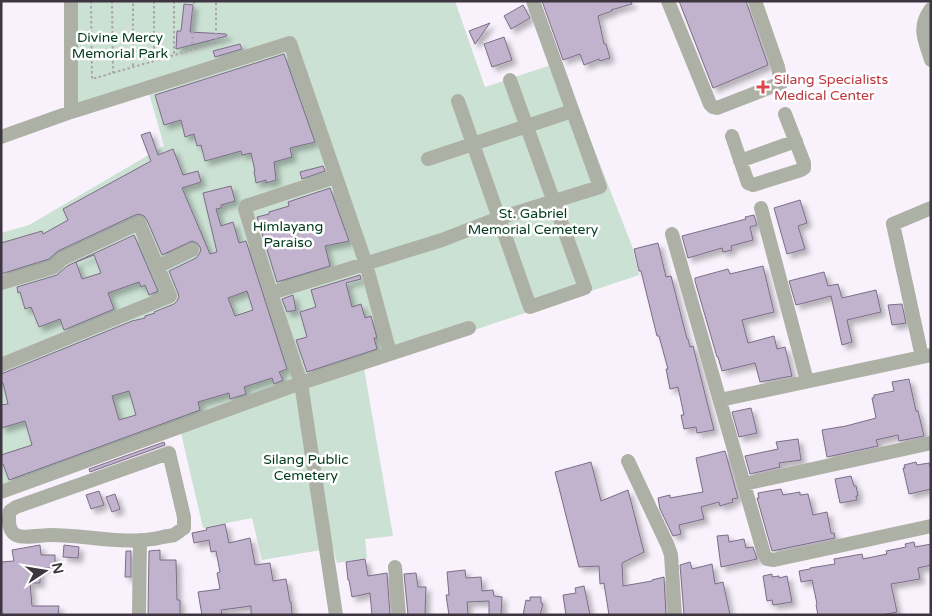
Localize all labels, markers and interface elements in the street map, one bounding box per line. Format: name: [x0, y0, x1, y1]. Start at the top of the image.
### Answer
park label: Divine Mercy Memorial Park: [72, 29, 169, 62]
place label: Silang Specialists Medical Center: [774, 71, 888, 104]
marker: Silang Specialists Medical Center: [756, 80, 770, 94]
park label: St. Gabriel Memorial Cemetery: [468, 205, 599, 238]
park label: Himlayang Paraiso: [253, 218, 323, 251]
park label: Silang Public Cemetery: [263, 451, 349, 484]
north arrow: [20, 546, 70, 596]
text: N: [48, 561, 67, 576]

